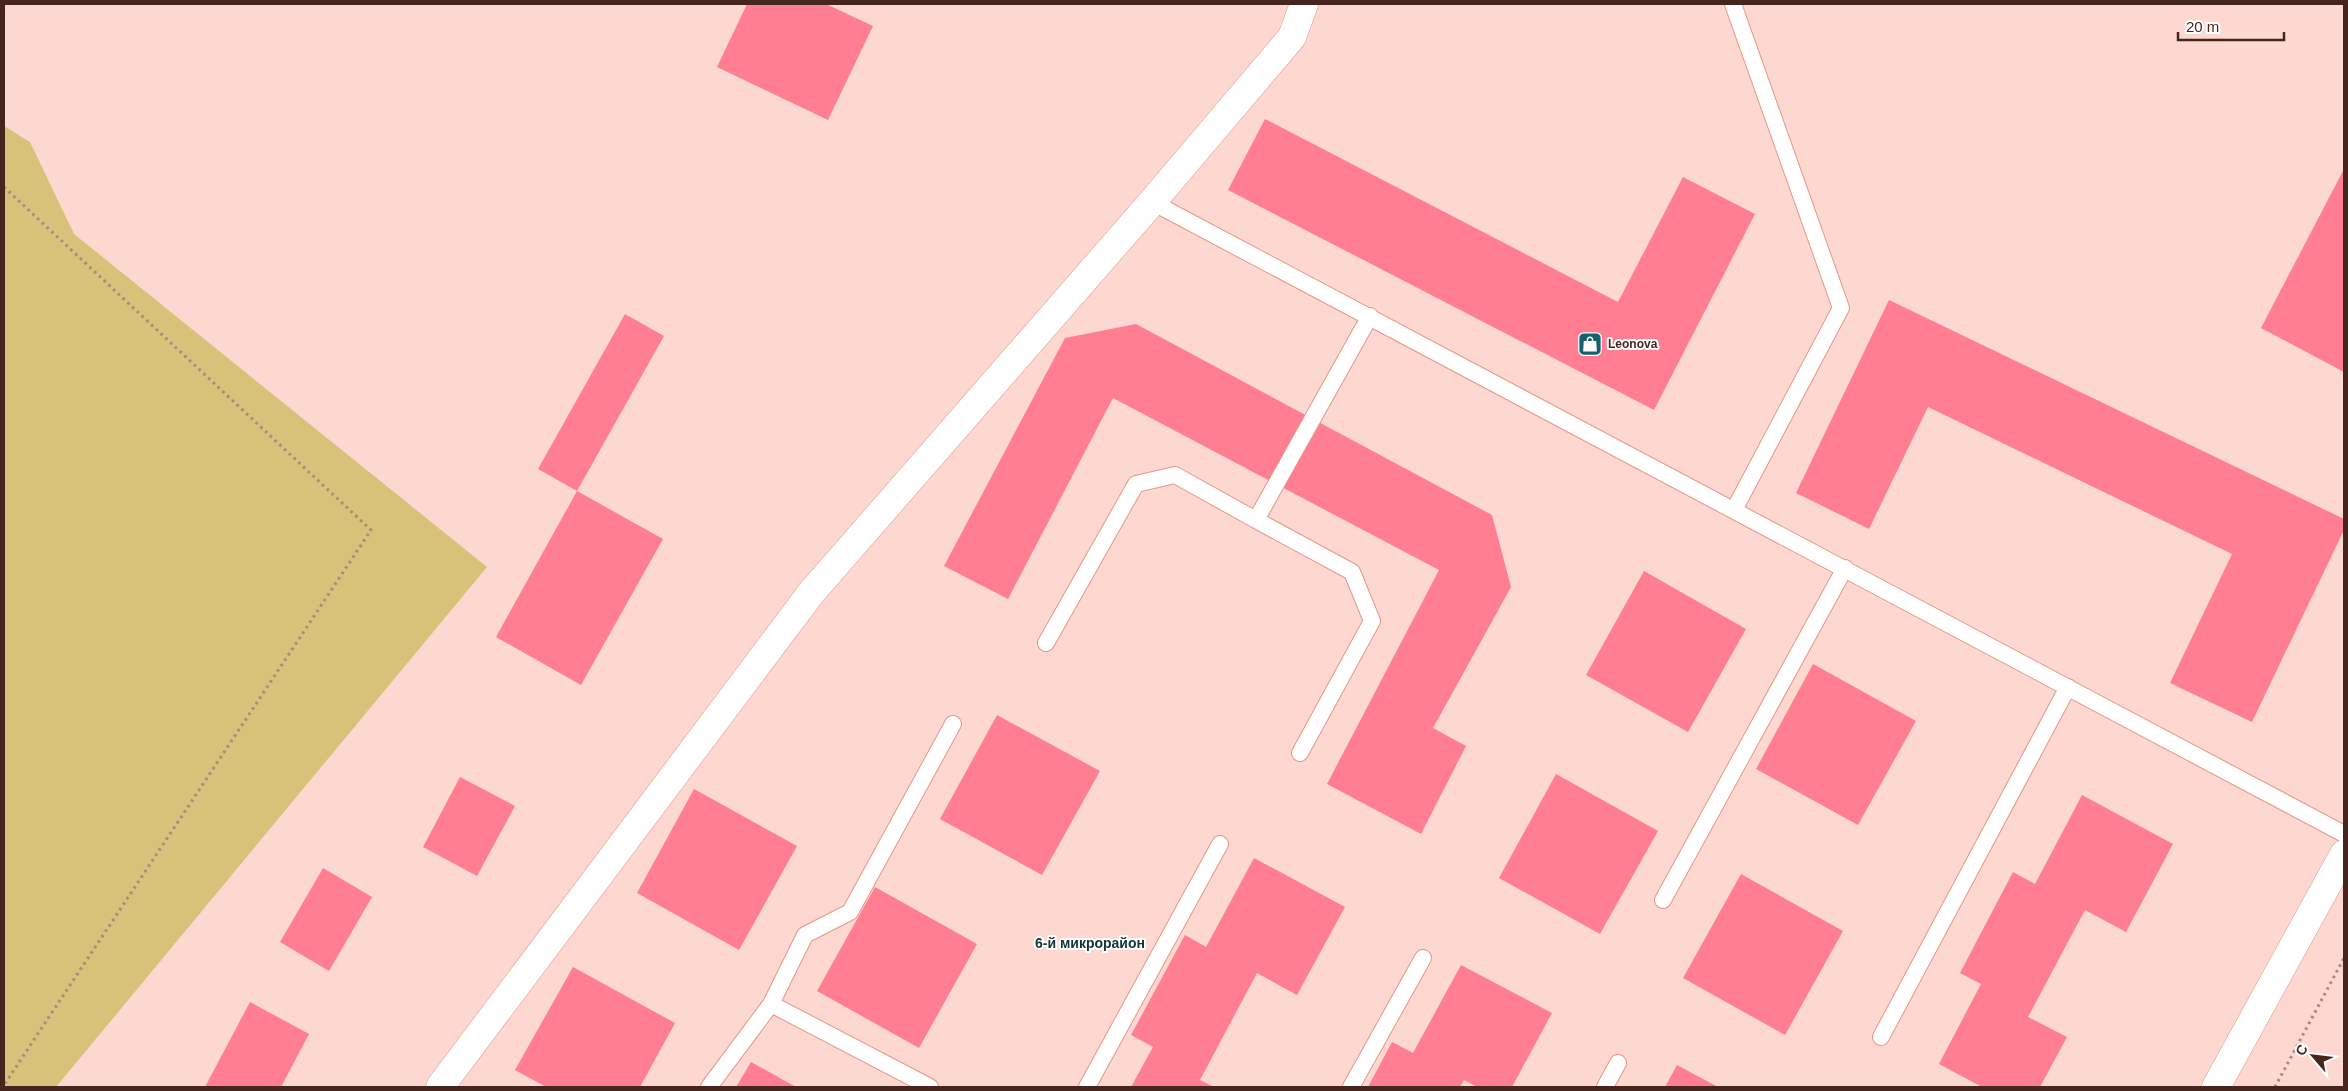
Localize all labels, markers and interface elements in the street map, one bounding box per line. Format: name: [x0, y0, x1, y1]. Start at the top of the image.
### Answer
scale bar: [2178, 10, 2284, 42]
text: 20 m: [2186, 18, 2219, 35]
shop icon: Leonova: [1577, 331, 1603, 357]
place label: Leonova: [1608, 337, 1658, 351]
district label: 6-й микрорайон: [1035, 935, 1145, 951]
north arrow: [2288, 1031, 2338, 1081]
text: С: [2292, 1042, 2311, 1058]

